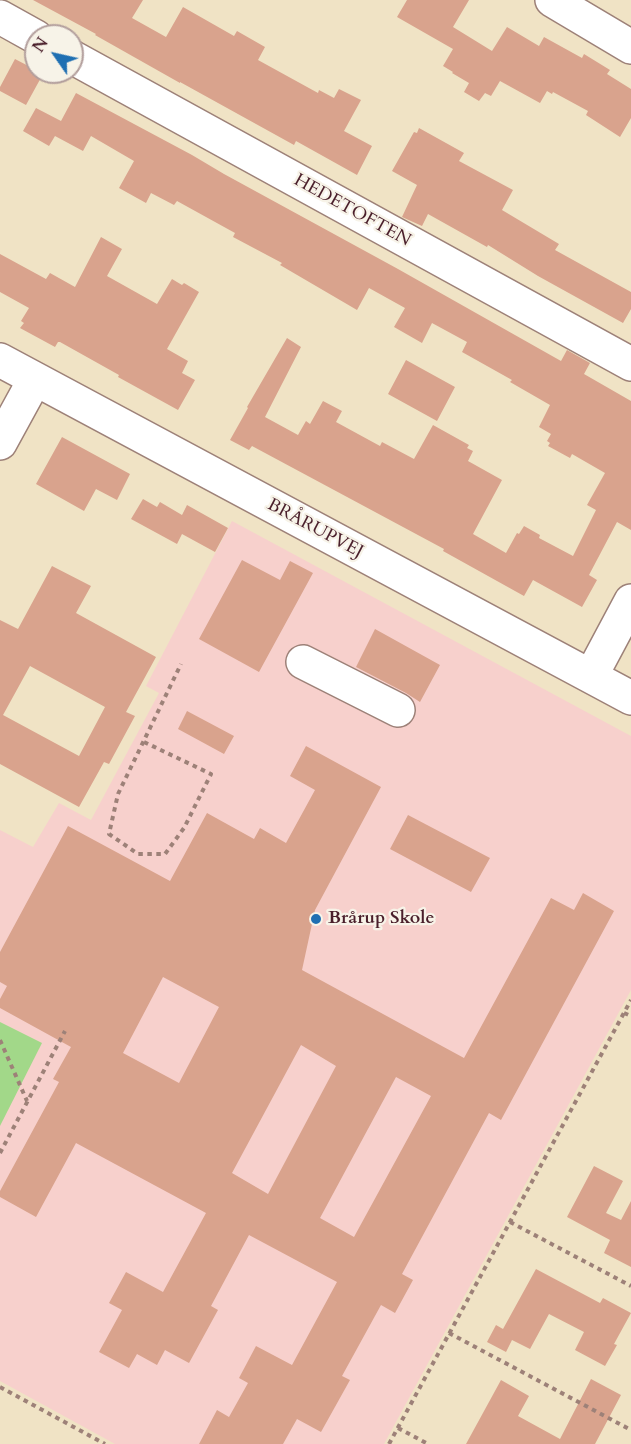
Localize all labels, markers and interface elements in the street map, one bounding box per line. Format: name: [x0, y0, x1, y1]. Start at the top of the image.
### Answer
north arrow: [24, 24, 84, 84]
text: N: [28, 33, 54, 57]
street label: HEDETOFTEN: [290, 170, 414, 252]
street label: BRÅRUPVEJ: [263, 495, 367, 563]
place label: Brårup Skole: [328, 908, 434, 930]
marker: Brårup Skole: [309, 912, 323, 926]

